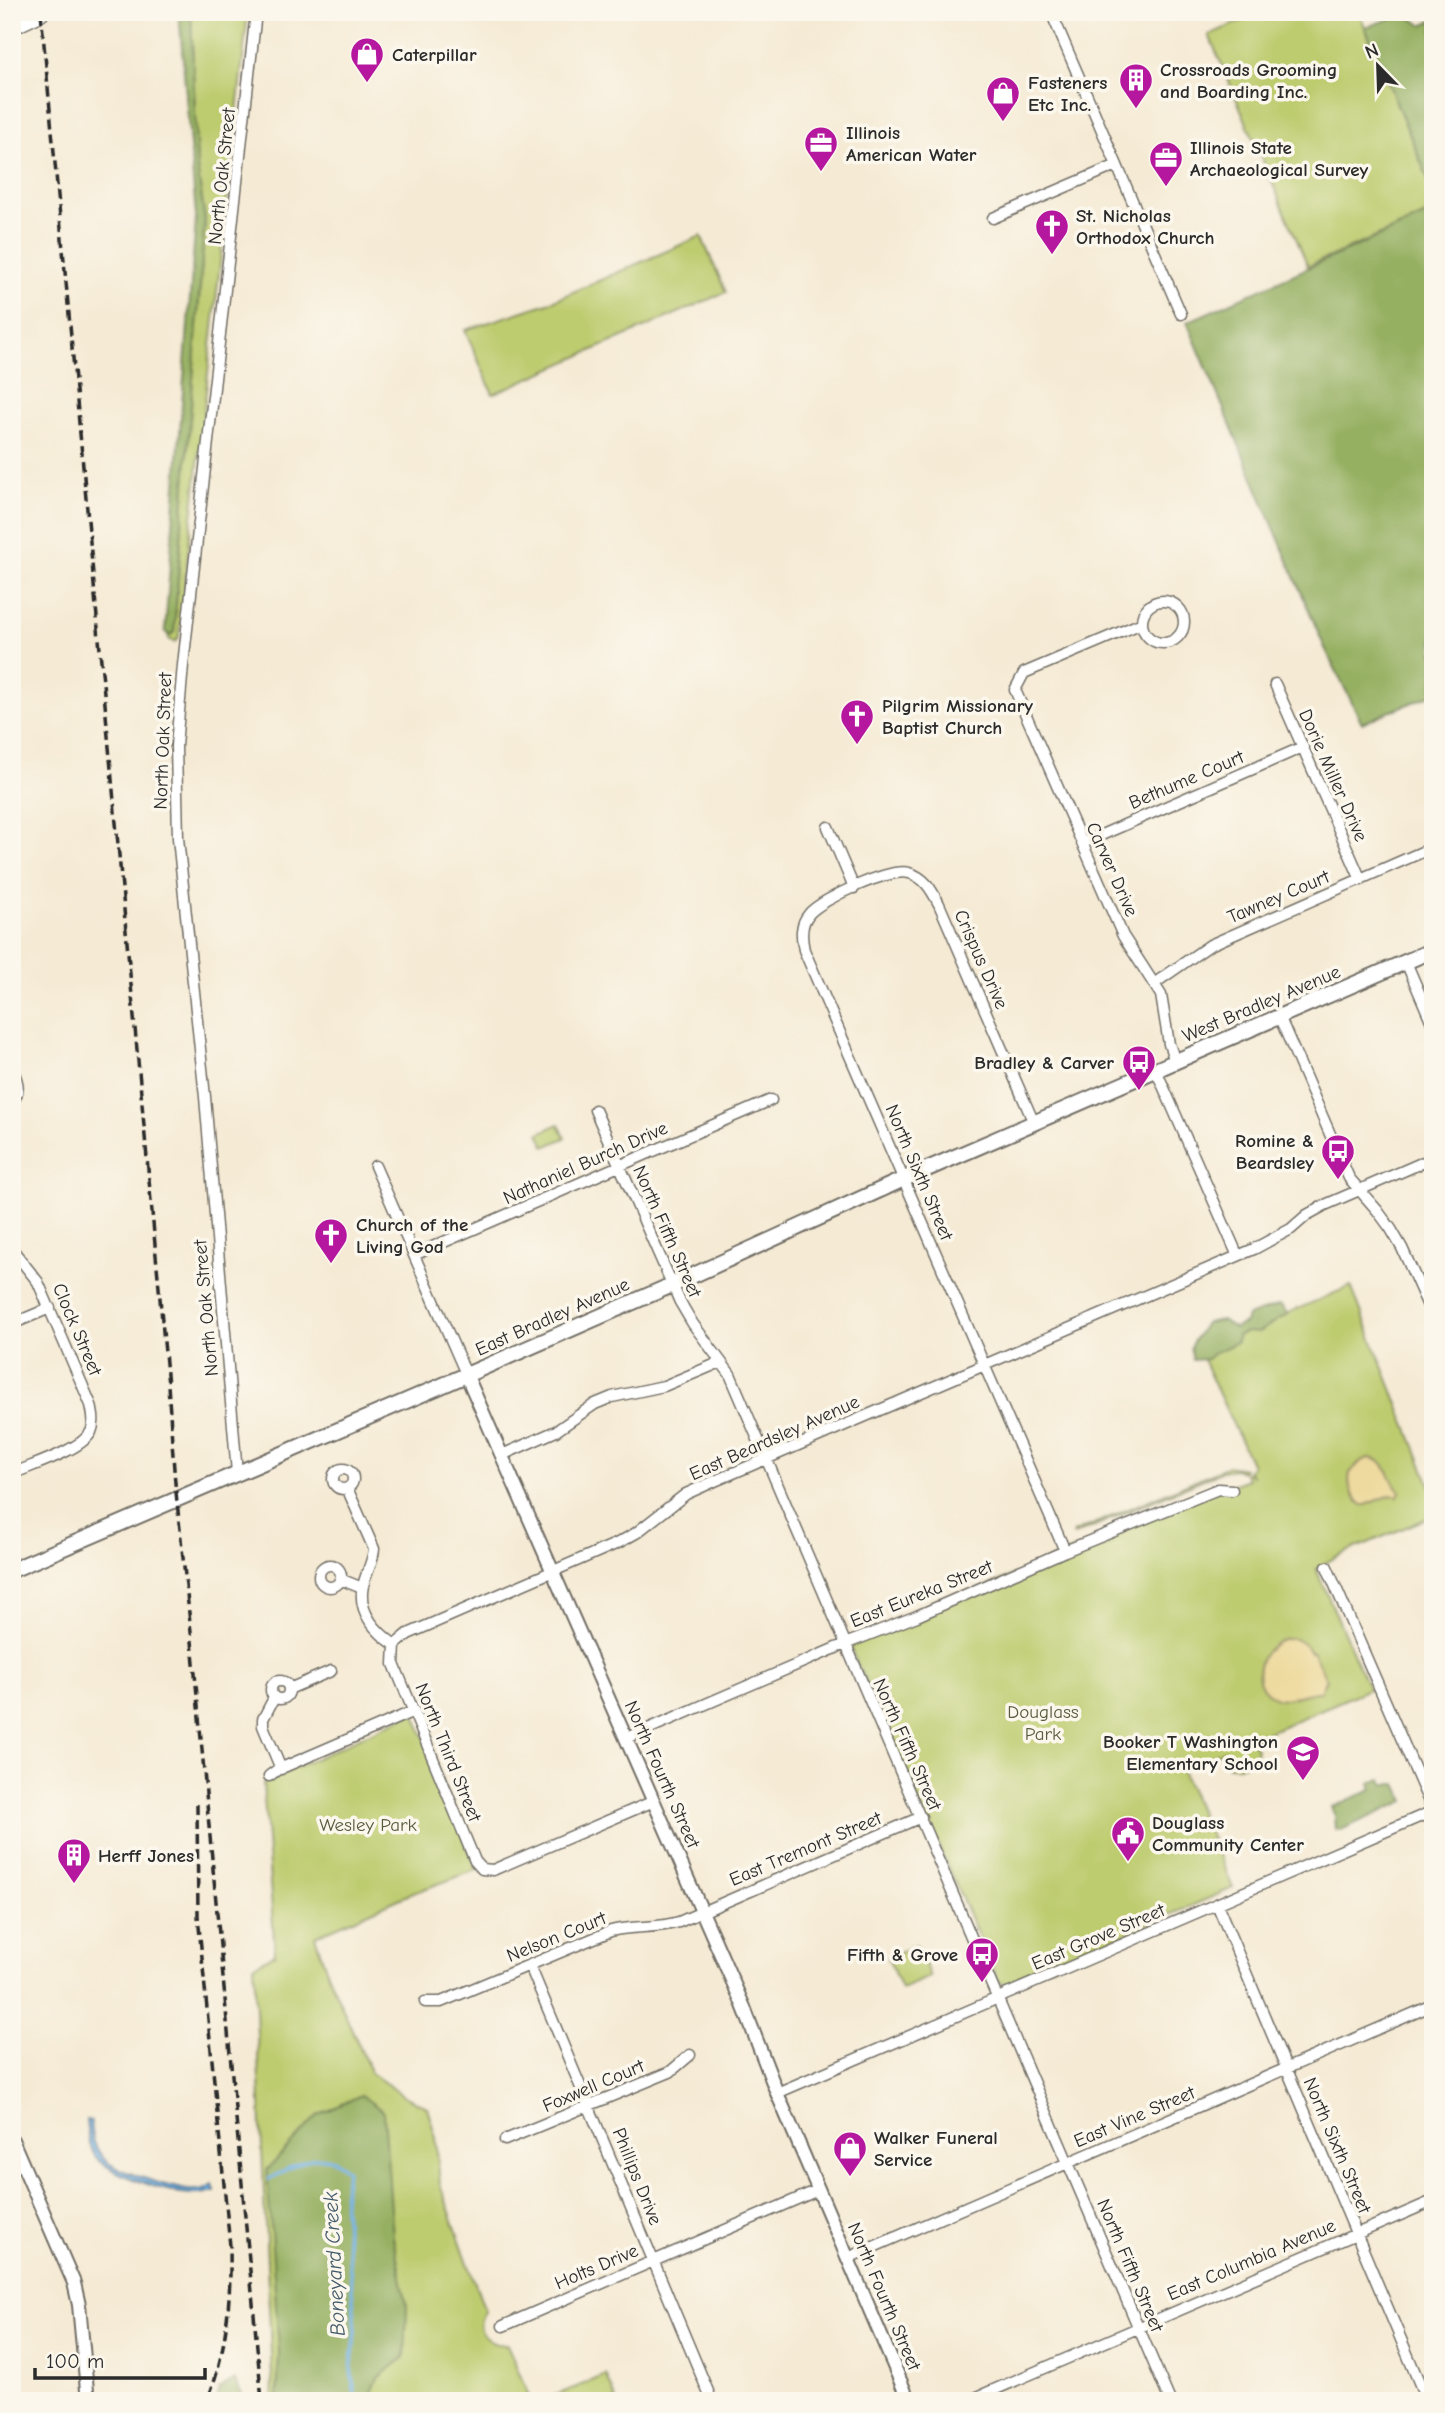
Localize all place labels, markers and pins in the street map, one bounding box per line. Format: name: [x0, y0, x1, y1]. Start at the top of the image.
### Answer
shop icon: Caterpillar: [348, 35, 386, 84]
place label: Caterpillar: [392, 44, 477, 66]
place label: Crossroads Grooming and Boarding Inc.: [1160, 59, 1337, 103]
building icon: Crossroads Grooming and Boarding Inc.: [1117, 61, 1155, 110]
place label: Fasteners Etc Inc.: [1028, 72, 1107, 116]
shop icon: Fasteners Etc Inc.: [984, 74, 1022, 123]
place label: Illinois American Water: [846, 122, 977, 166]
office icon: Illinois American Water: [802, 124, 840, 173]
place label: Illinois State Archaeological Survey: [1190, 137, 1368, 181]
office icon: Illinois State Archaeological Survey: [1147, 139, 1185, 188]
place label: St. Nicholas Orthodox Church: [1076, 205, 1215, 249]
church icon: St. Nicholas Orthodox Church: [1033, 207, 1071, 256]
place label: Pilgrim Missionary Baptist Church: [882, 695, 1033, 739]
church icon: Pilgrim Missionary Baptist Church: [838, 697, 876, 746]
bus stop icon: Bradley & Carver: [1120, 1043, 1158, 1092]
place label: Bradley & Carver: [974, 1052, 1114, 1074]
place label: Romine & Beardsley: [1235, 1130, 1314, 1174]
bus stop icon: Romine & Beardsley: [1319, 1132, 1357, 1181]
place label: Church of the Living God: [356, 1214, 468, 1258]
church icon: Church of the Living God: [312, 1216, 350, 1265]
place label: Booker T Washington Elementary School: [1103, 1731, 1278, 1775]
school or university icon: Booker T Washington Elementary School: [1284, 1733, 1322, 1782]
place label: Douglass Community Center: [1152, 1812, 1304, 1856]
public building icon: Douglass Community Center: [1109, 1814, 1147, 1863]
building icon: Herff Jones: [55, 1836, 93, 1885]
place label: Herff Jones: [98, 1845, 194, 1867]
bus stop icon: Fifth & Grove: [963, 1935, 1001, 1984]
place label: Fifth & Grove: [847, 1944, 958, 1966]
place label: Walker Funeral Service: [874, 2127, 998, 2171]
shop icon: Walker Funeral Service: [831, 2129, 869, 2178]

